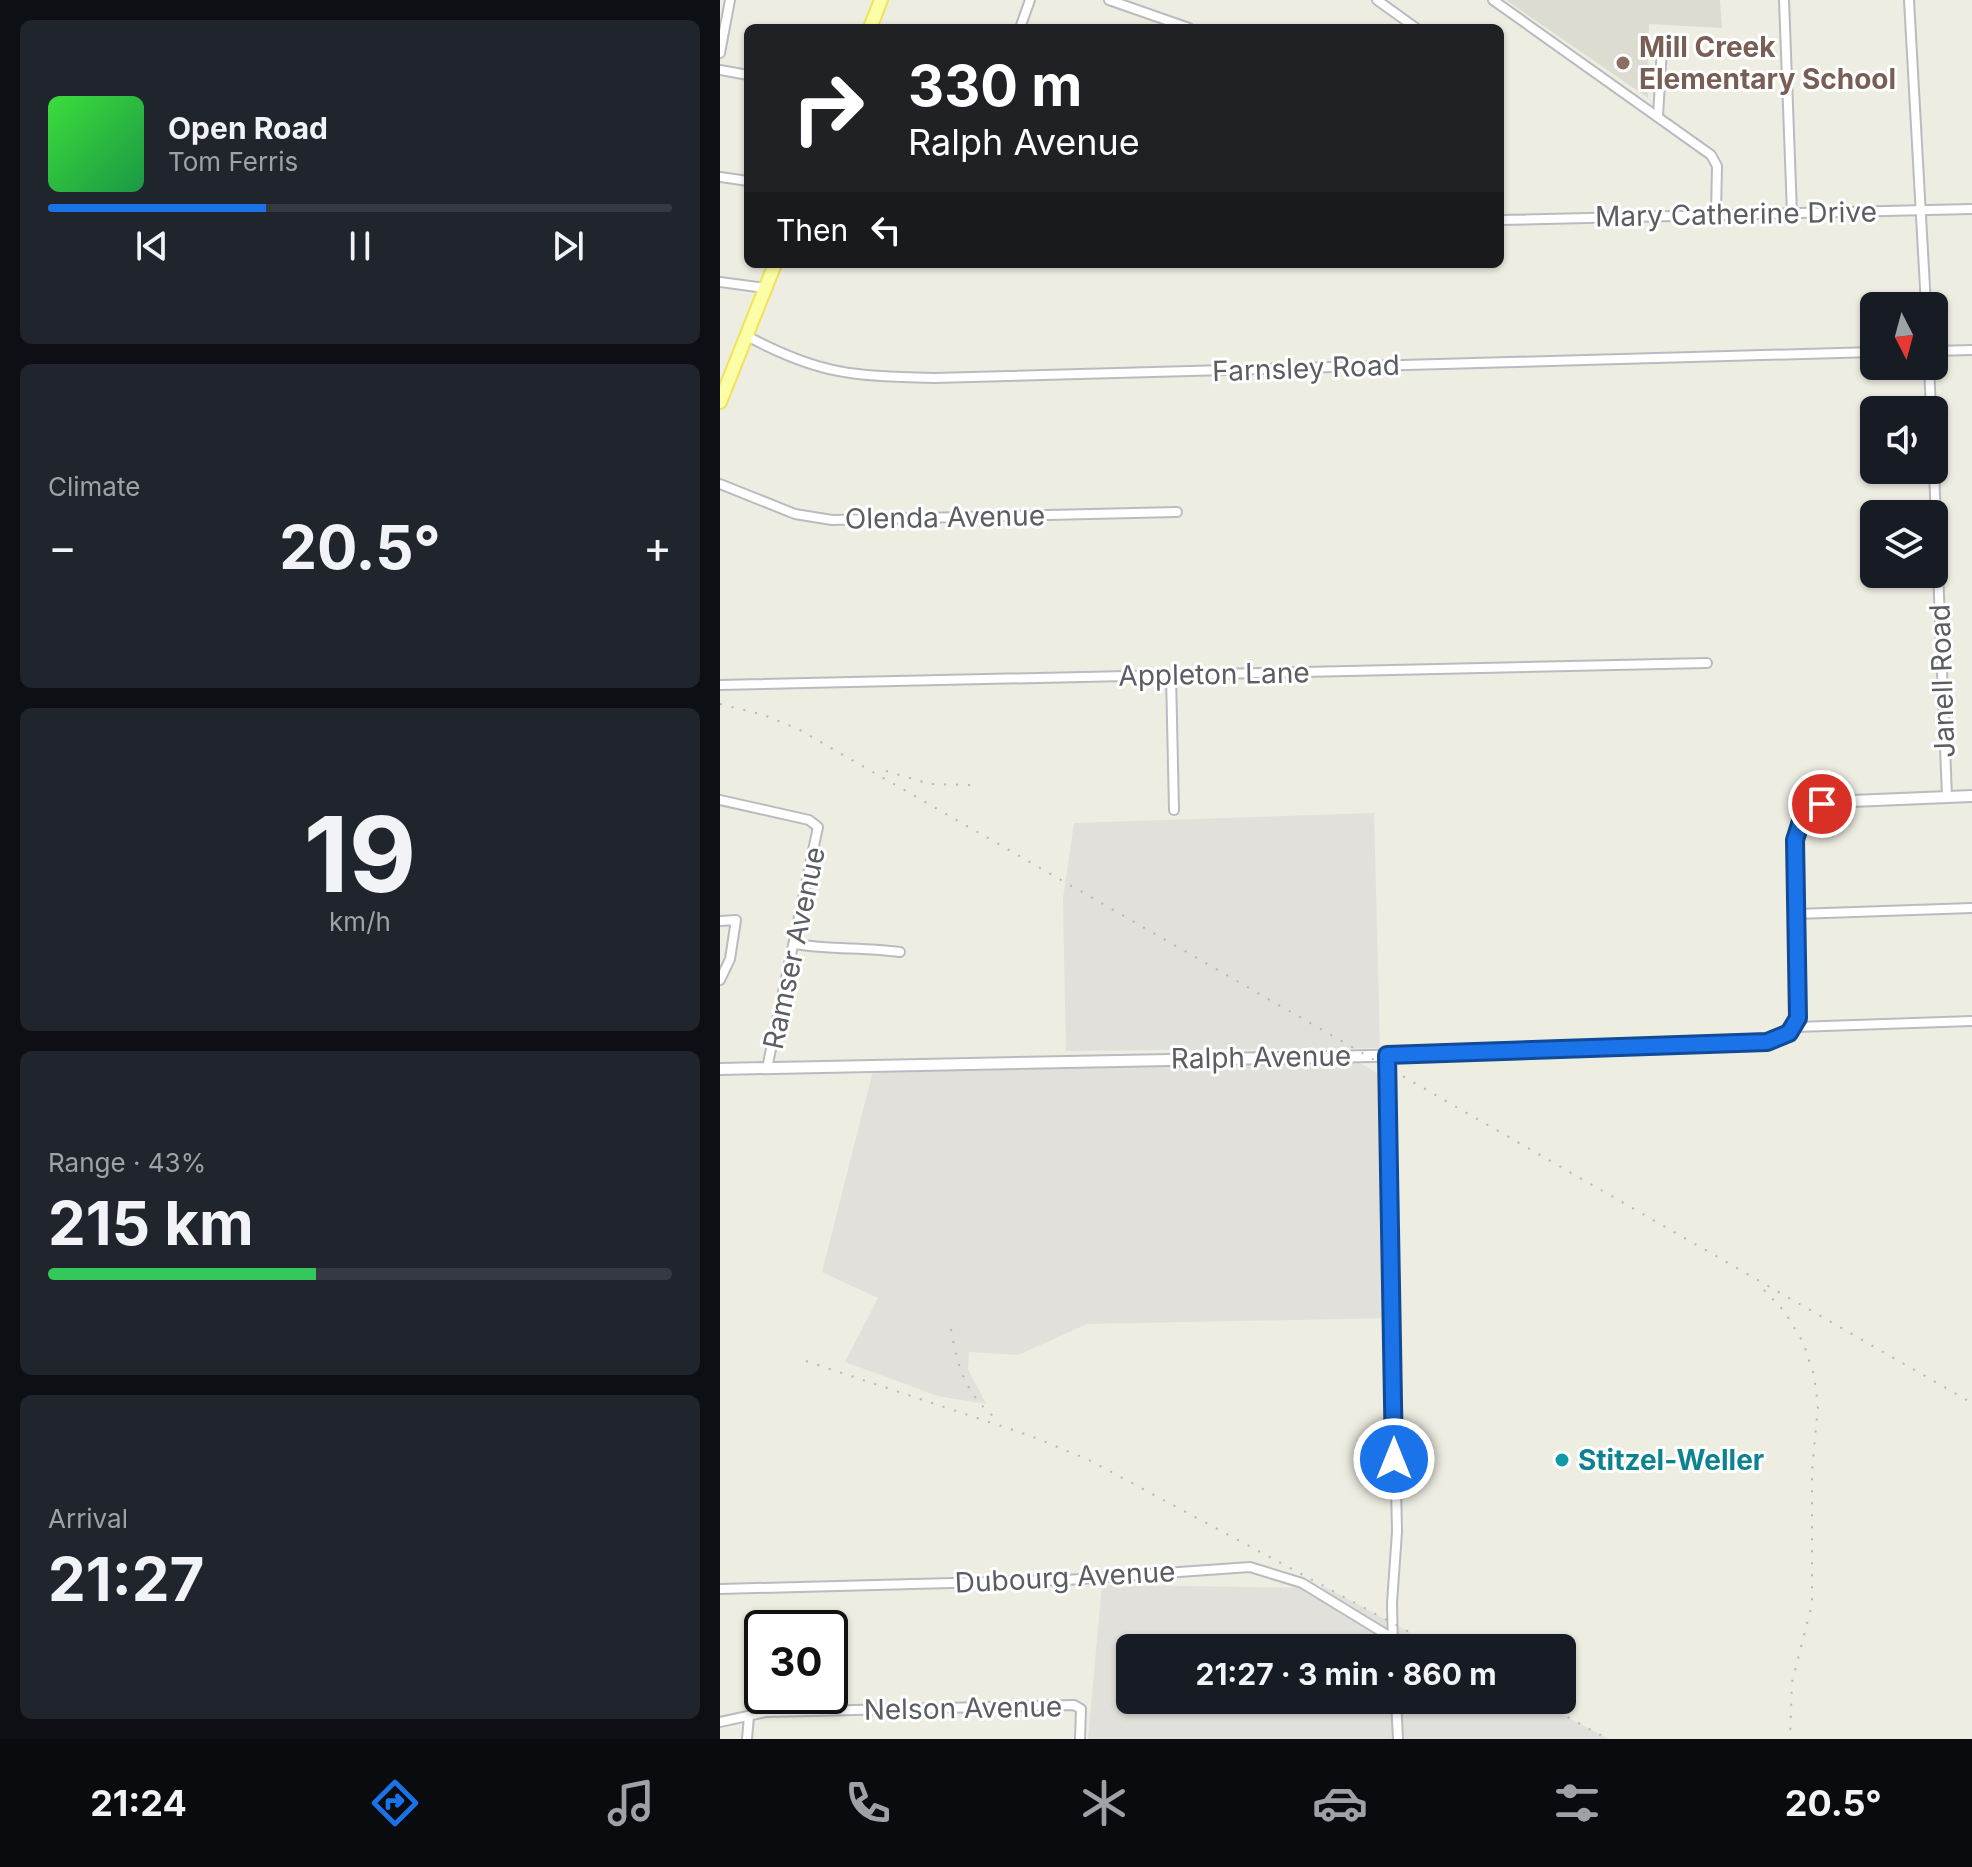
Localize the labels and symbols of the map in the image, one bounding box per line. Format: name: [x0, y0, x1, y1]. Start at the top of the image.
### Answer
place label: Mill Creek Elementary School: [1639, 30, 1896, 96]
marker: Mill Creek Elementary School: [1614, 54, 1632, 72]
street label: Mary Catherine Drive: [1595, 195, 1877, 233]
north arrow: [1860, 292, 1948, 380]
street label: Farnsley Road: [1212, 348, 1400, 388]
street label: Olenda Avenue: [845, 498, 1045, 536]
street label: Janell Road: [1922, 604, 1962, 758]
street label: Appleton Lane: [1118, 655, 1310, 693]
pin: [1788, 770, 1856, 838]
street label: Ramser Avenue: [756, 844, 832, 1052]
street label: Ralph Avenue: [1171, 1038, 1351, 1076]
position arrow: [1352, 1417, 1436, 1501]
place label: Stitzel-Weller: [1578, 1443, 1764, 1477]
marker: Stitzel-Weller: [1553, 1451, 1571, 1469]
street label: Dubourg Avenue: [954, 1554, 1176, 1600]
speed limit sign: 30: [744, 1610, 848, 1714]
street label: Nelson Avenue: [863, 1689, 1063, 1727]

